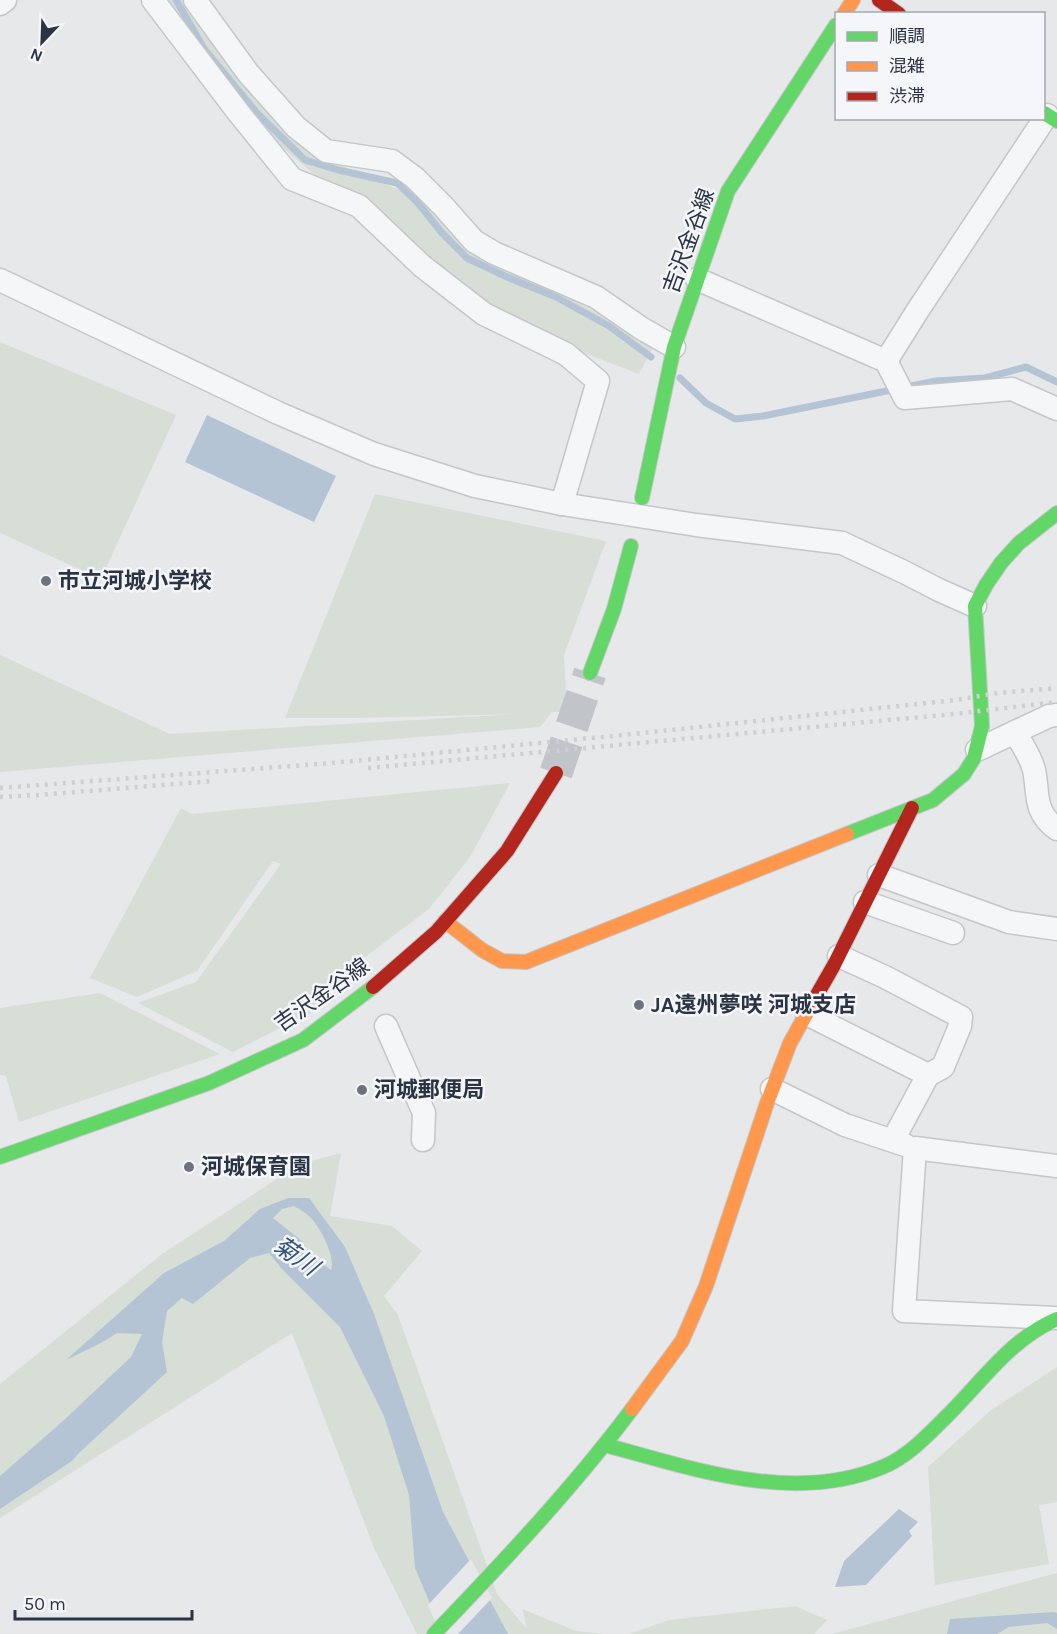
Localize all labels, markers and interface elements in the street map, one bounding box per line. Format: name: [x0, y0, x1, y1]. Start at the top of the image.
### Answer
north arrow: [12, 12, 72, 72]
legend: [835, 12, 1045, 120]
text: 順調: [889, 25, 925, 47]
text: N: [27, 44, 45, 66]
text: 混雑: [889, 55, 925, 77]
text: 渋滞: [889, 85, 925, 107]
street label: 吉沢金谷線: [658, 185, 720, 297]
place label: 市立河城小学校: [58, 568, 212, 594]
marker: 市立河城小学校: [39, 574, 53, 588]
street label: 吉沢金谷線: [269, 953, 375, 1037]
place label: JA遠州夢咲 河城支店: [651, 992, 856, 1018]
marker: JA遠州夢咲 河城支店: [632, 998, 646, 1012]
place label: 河城郵便局: [374, 1077, 484, 1103]
marker: 河城郵便局: [355, 1083, 369, 1097]
place label: 河城保育園: [201, 1154, 311, 1180]
marker: 河城保育園: [182, 1160, 196, 1174]
water label: 菊川: [268, 1231, 326, 1283]
scale bar: [15, 1583, 192, 1621]
text: 50 m: [24, 1593, 66, 1615]

